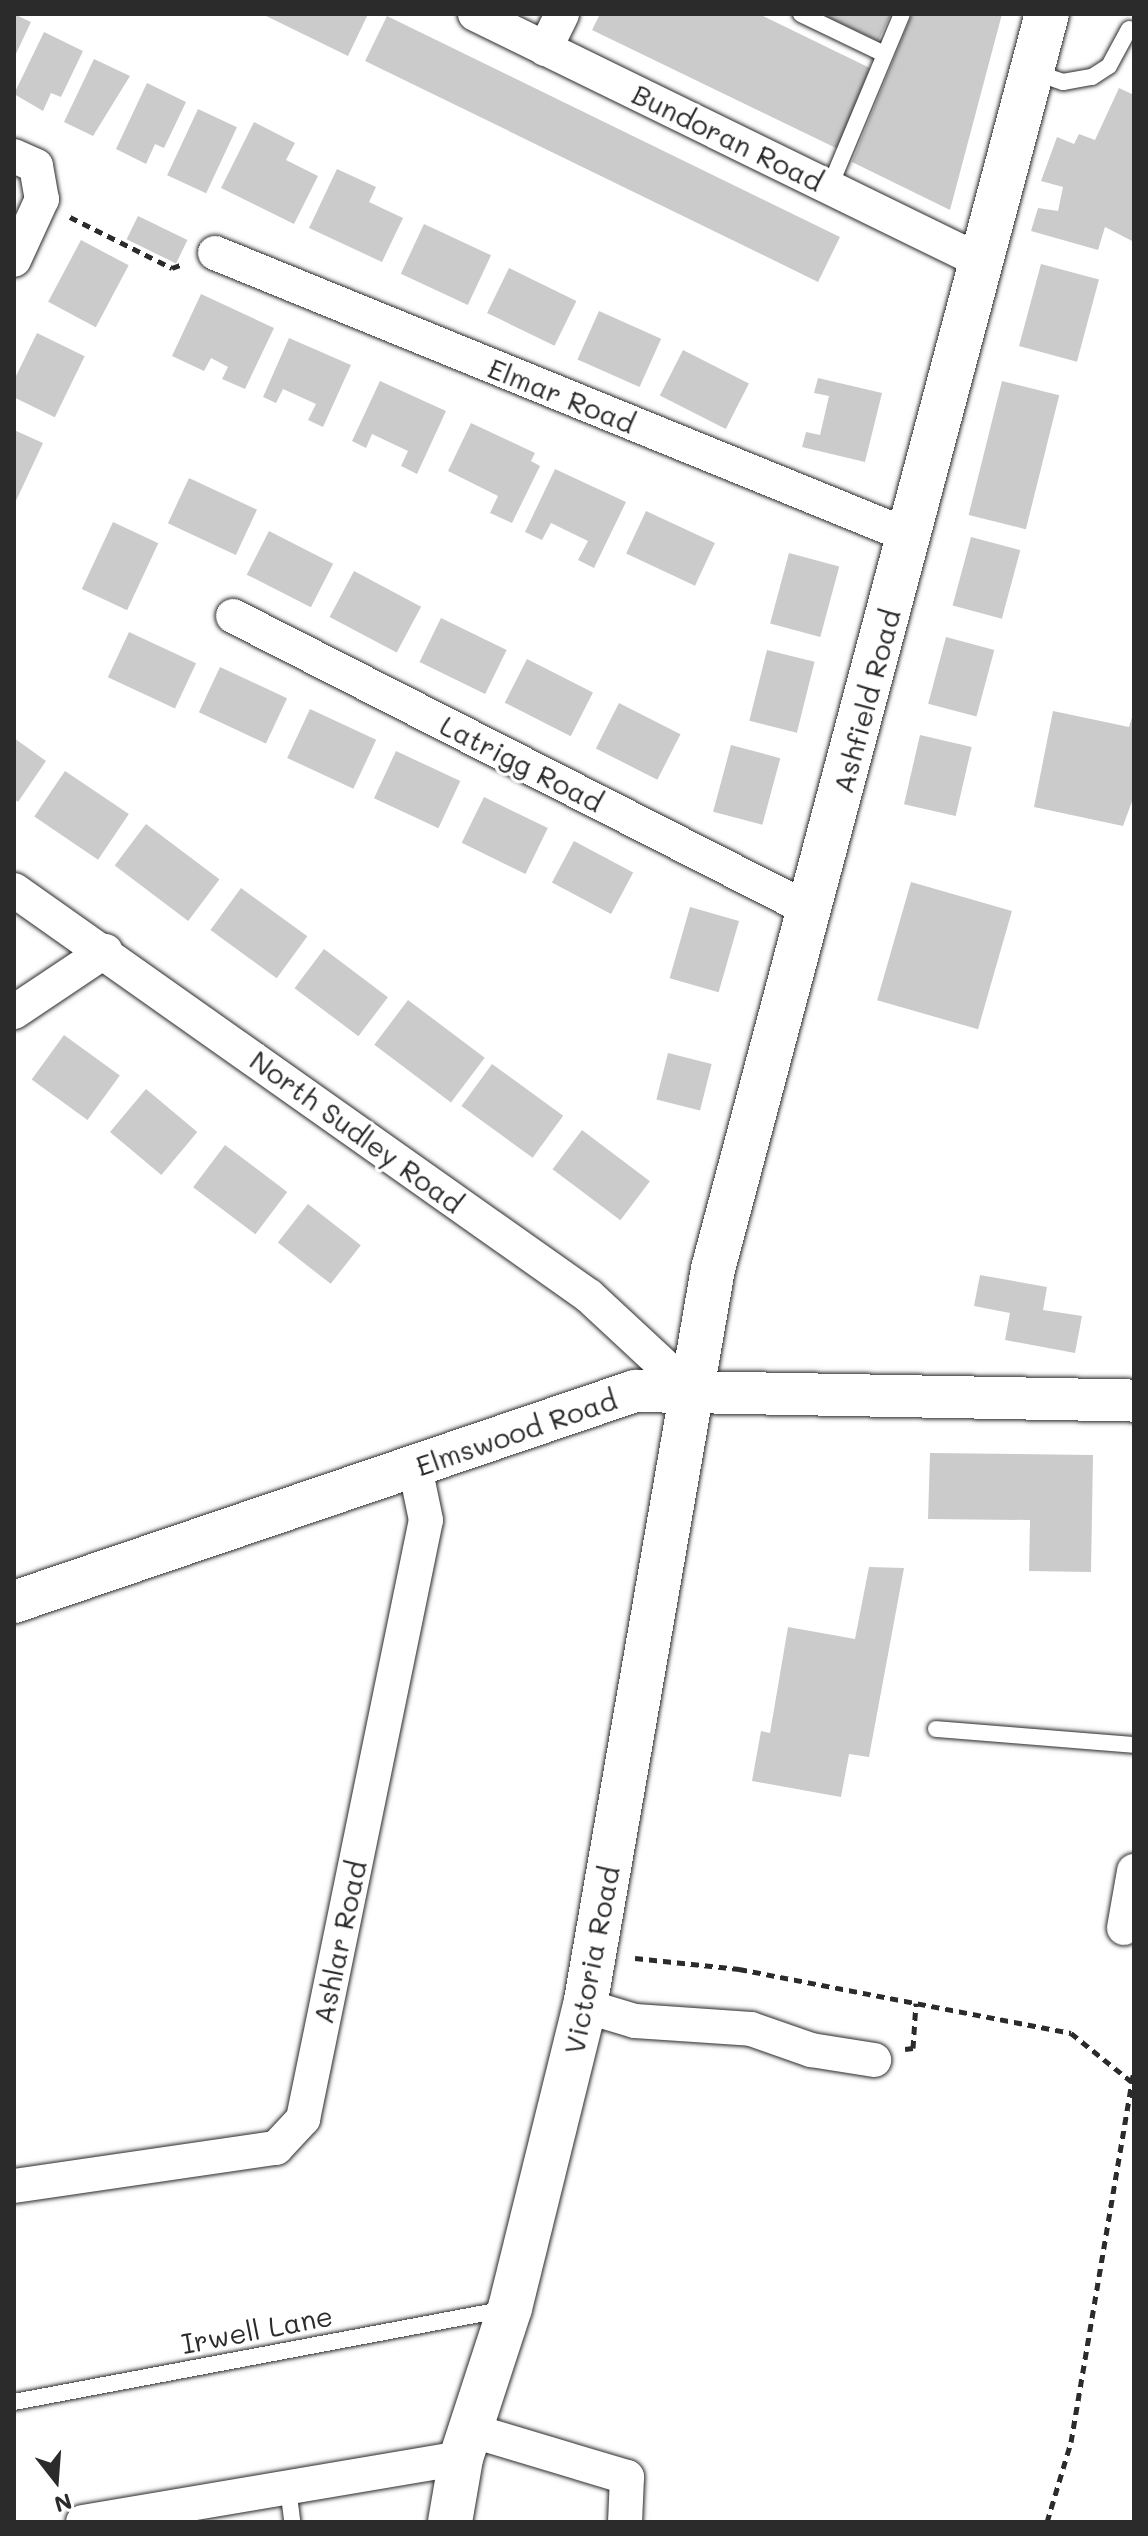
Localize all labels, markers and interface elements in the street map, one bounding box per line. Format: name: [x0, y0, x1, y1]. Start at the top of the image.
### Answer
street label: Bundoran Road: [627, 76, 829, 198]
street label: Elmar Road: [484, 350, 640, 440]
street label: Ashfield Road: [825, 605, 907, 797]
street label: Latrigg Road: [435, 708, 609, 818]
street label: North Sudley Road: [244, 1042, 470, 1220]
street label: Elmswood Road: [411, 1382, 621, 1482]
street label: Ashlar Road: [305, 1857, 373, 2027]
street label: Victoria Road: [556, 1863, 626, 2057]
street label: Irwell Lane: [178, 2298, 336, 2360]
north arrow: [16, 2440, 96, 2520]
text: N: [51, 2487, 75, 2520]

